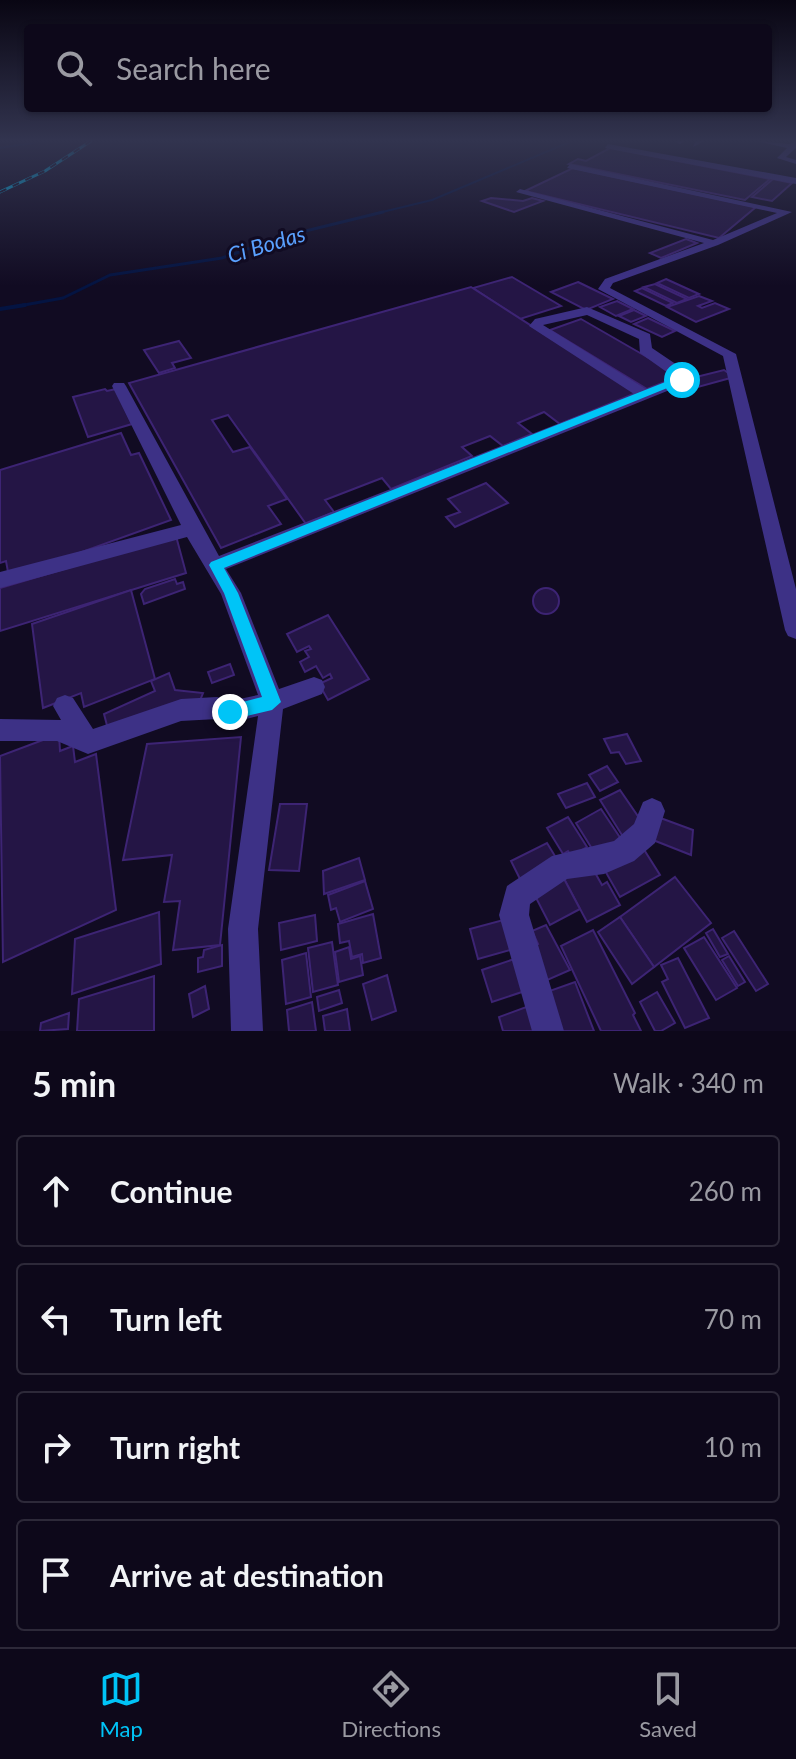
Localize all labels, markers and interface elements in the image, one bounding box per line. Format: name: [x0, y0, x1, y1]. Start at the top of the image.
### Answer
search box: [24, 24, 772, 112]
icon: search: [52, 46, 96, 90]
text: Search here: [116, 50, 271, 86]
water label: Ci Bodas: [224, 219, 308, 269]
route start: [664, 362, 700, 398]
route end: [212, 694, 248, 730]
text: 5 min: [32, 1063, 116, 1104]
text: Walk · 340 m: [613, 1067, 764, 1099]
icon: ahead: [34, 1169, 78, 1213]
text: Continue: [110, 1173, 233, 1209]
text: 260 m: [689, 1175, 762, 1207]
icon: left: [34, 1297, 78, 1341]
text: Turn left: [110, 1301, 222, 1337]
text: 70 m: [704, 1303, 762, 1335]
icon: right: [34, 1425, 78, 1469]
text: Turn right: [110, 1429, 240, 1465]
text: 10 m: [704, 1431, 762, 1463]
icon: arrive: [34, 1553, 78, 1597]
text: Arrive at destination: [110, 1557, 384, 1593]
tab: Map: [99, 1667, 143, 1742]
tab: Directions: [342, 1667, 441, 1742]
tab: Saved: [639, 1667, 697, 1742]

